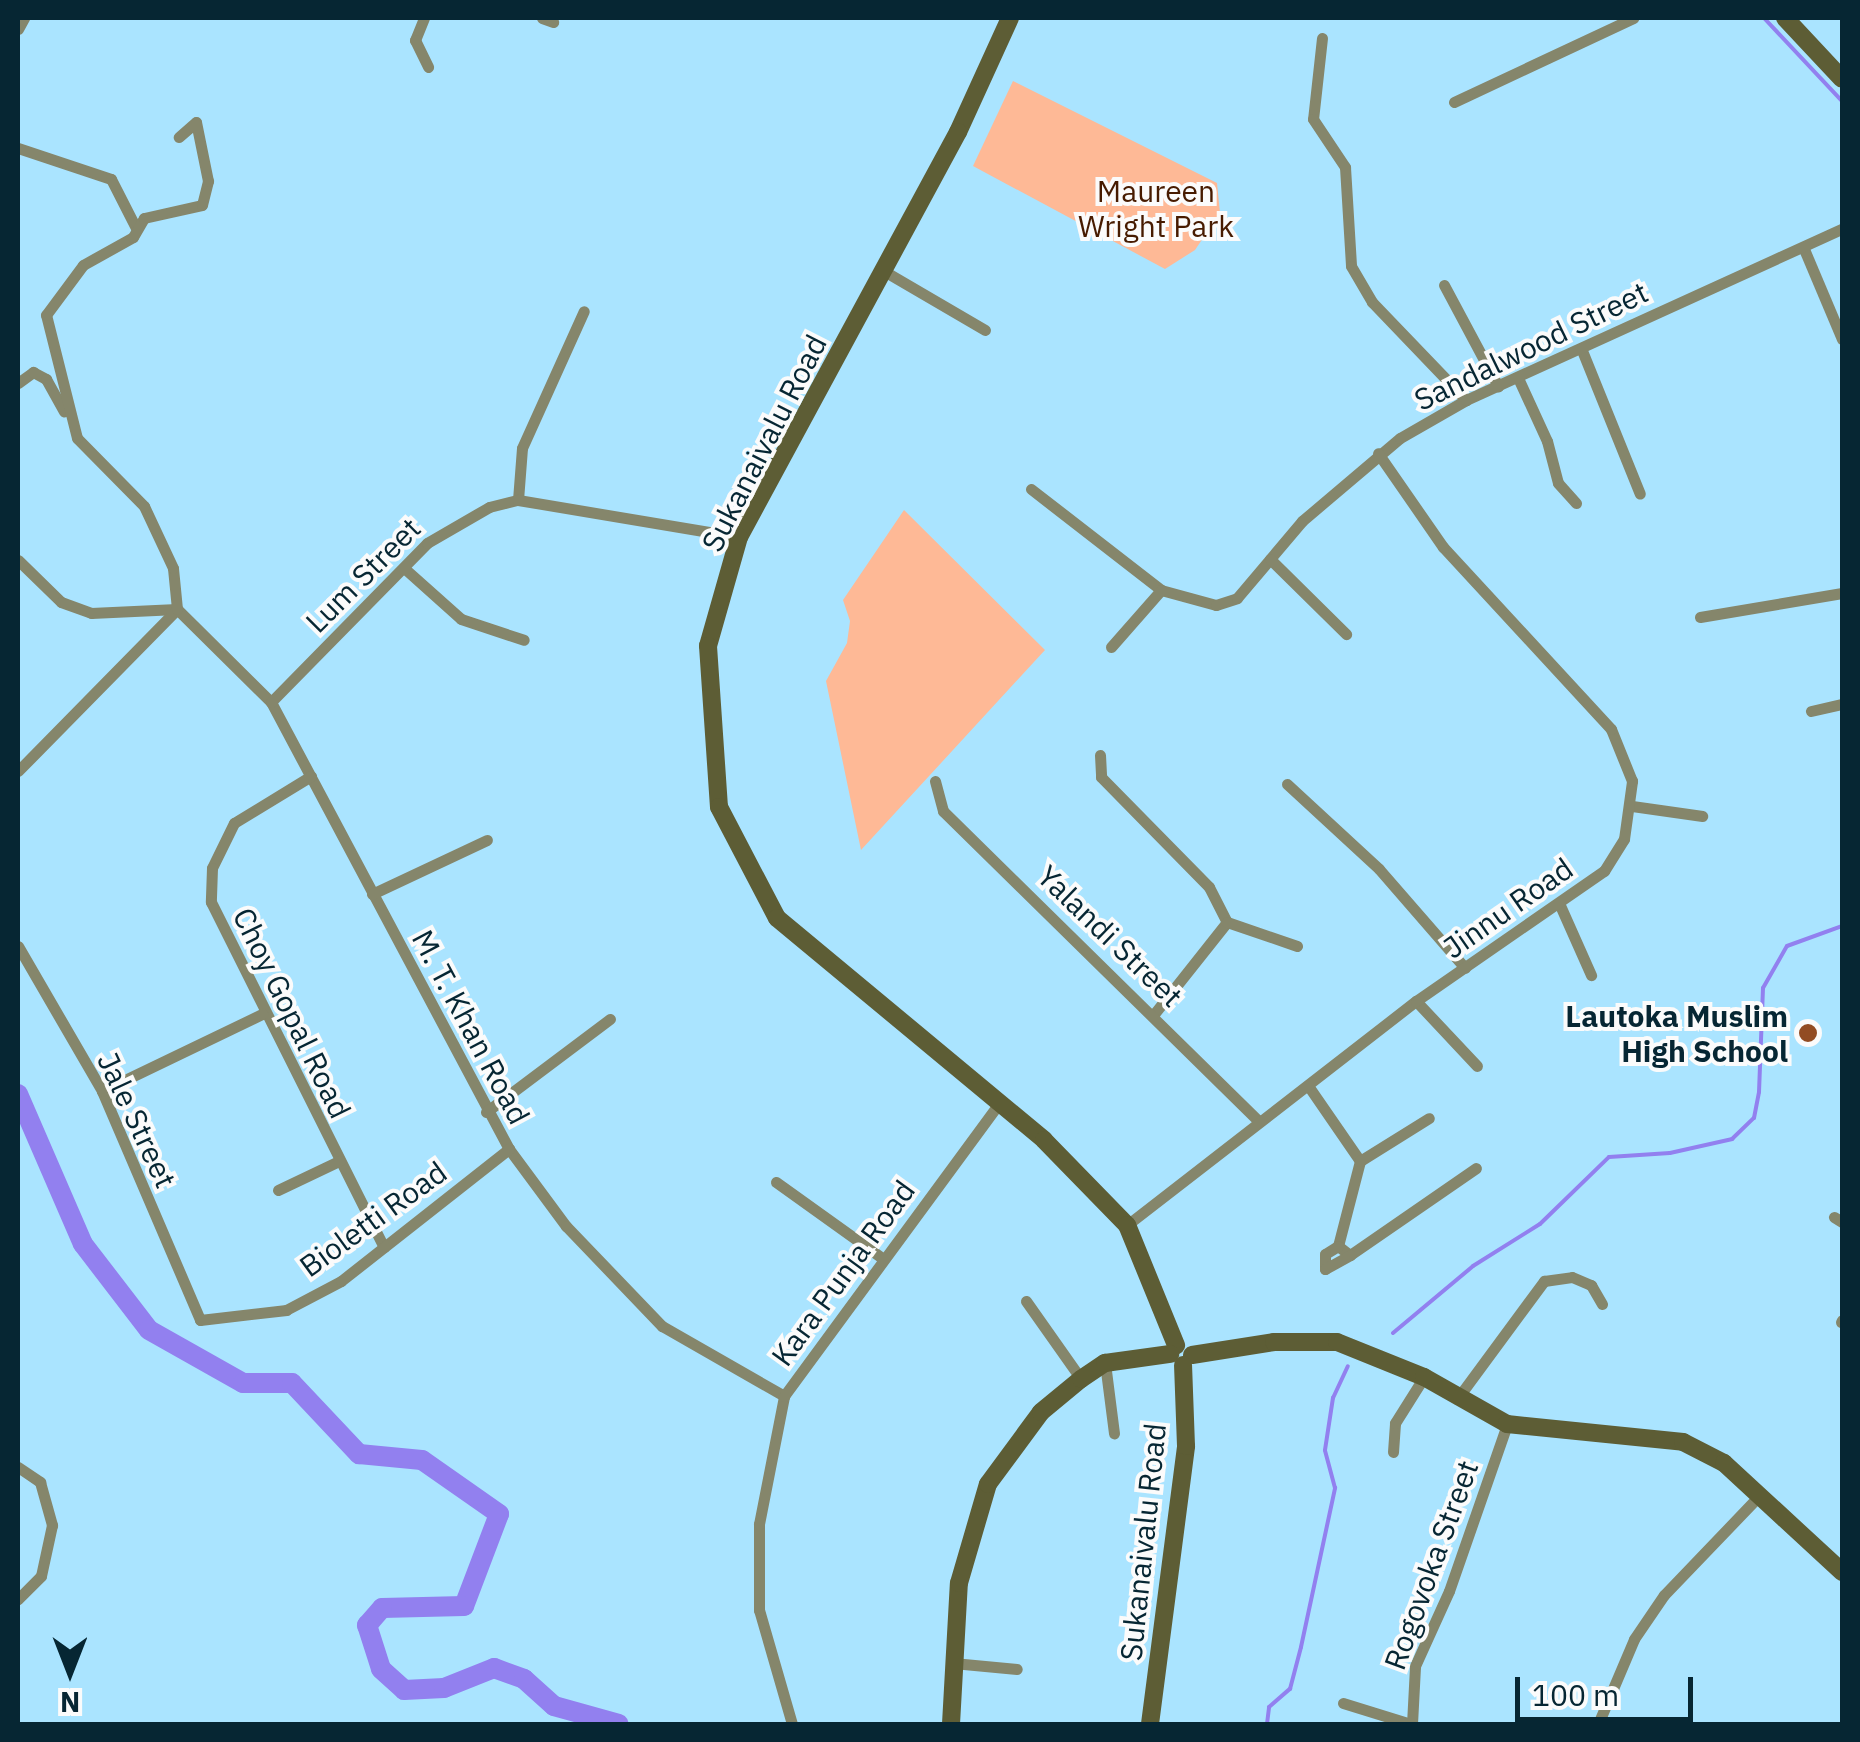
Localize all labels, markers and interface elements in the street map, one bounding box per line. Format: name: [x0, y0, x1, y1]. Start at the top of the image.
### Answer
park label: Maureen Wright Park: [1078, 173, 1234, 244]
street label: Sandalwood Street: [1408, 274, 1654, 418]
street label: Sukanaivalu Road: [694, 329, 834, 557]
street label: Lum Street: [298, 510, 428, 640]
street label: Jinnu Road: [1436, 850, 1580, 966]
street label: Yalandi Street: [1030, 858, 1190, 1014]
street label: Choy Gopal Road: [225, 902, 359, 1124]
street label: M. T. Khan Road: [405, 924, 537, 1130]
place label: Lautoka Muslim High School: [1565, 998, 1788, 1068]
marker: Lautoka Muslim High School: [1797, 1022, 1819, 1044]
street label: Jale Street: [90, 1047, 184, 1193]
street label: Bioletti Road: [292, 1154, 454, 1284]
street label: Kara Punja Road: [764, 1173, 922, 1373]
street label: Sukanaivalu Road: [1113, 1422, 1173, 1662]
street label: Rogovoka Street: [1376, 1455, 1486, 1675]
north arrow: [20, 1622, 120, 1722]
scale bar: [1520, 1657, 1698, 1719]
text: 100 m: [1532, 1675, 1619, 1714]
text: N: [60, 1684, 80, 1721]

